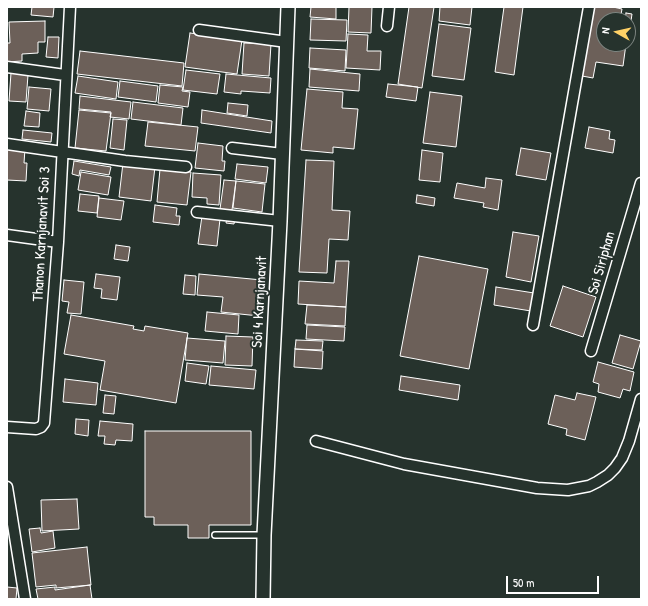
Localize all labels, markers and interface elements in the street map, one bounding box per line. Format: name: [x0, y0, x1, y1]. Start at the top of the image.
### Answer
north arrow: [596, 12, 636, 52]
text: N: [598, 27, 612, 34]
street label: Thanon Karnjanavit Soi 3: [29, 166, 55, 302]
street label: Soi Siriphan: [584, 230, 620, 296]
street label: Soi 4 Karnjanavit: [249, 256, 271, 348]
scale bar: [508, 568, 601, 594]
text: 50 m: [513, 574, 534, 591]

